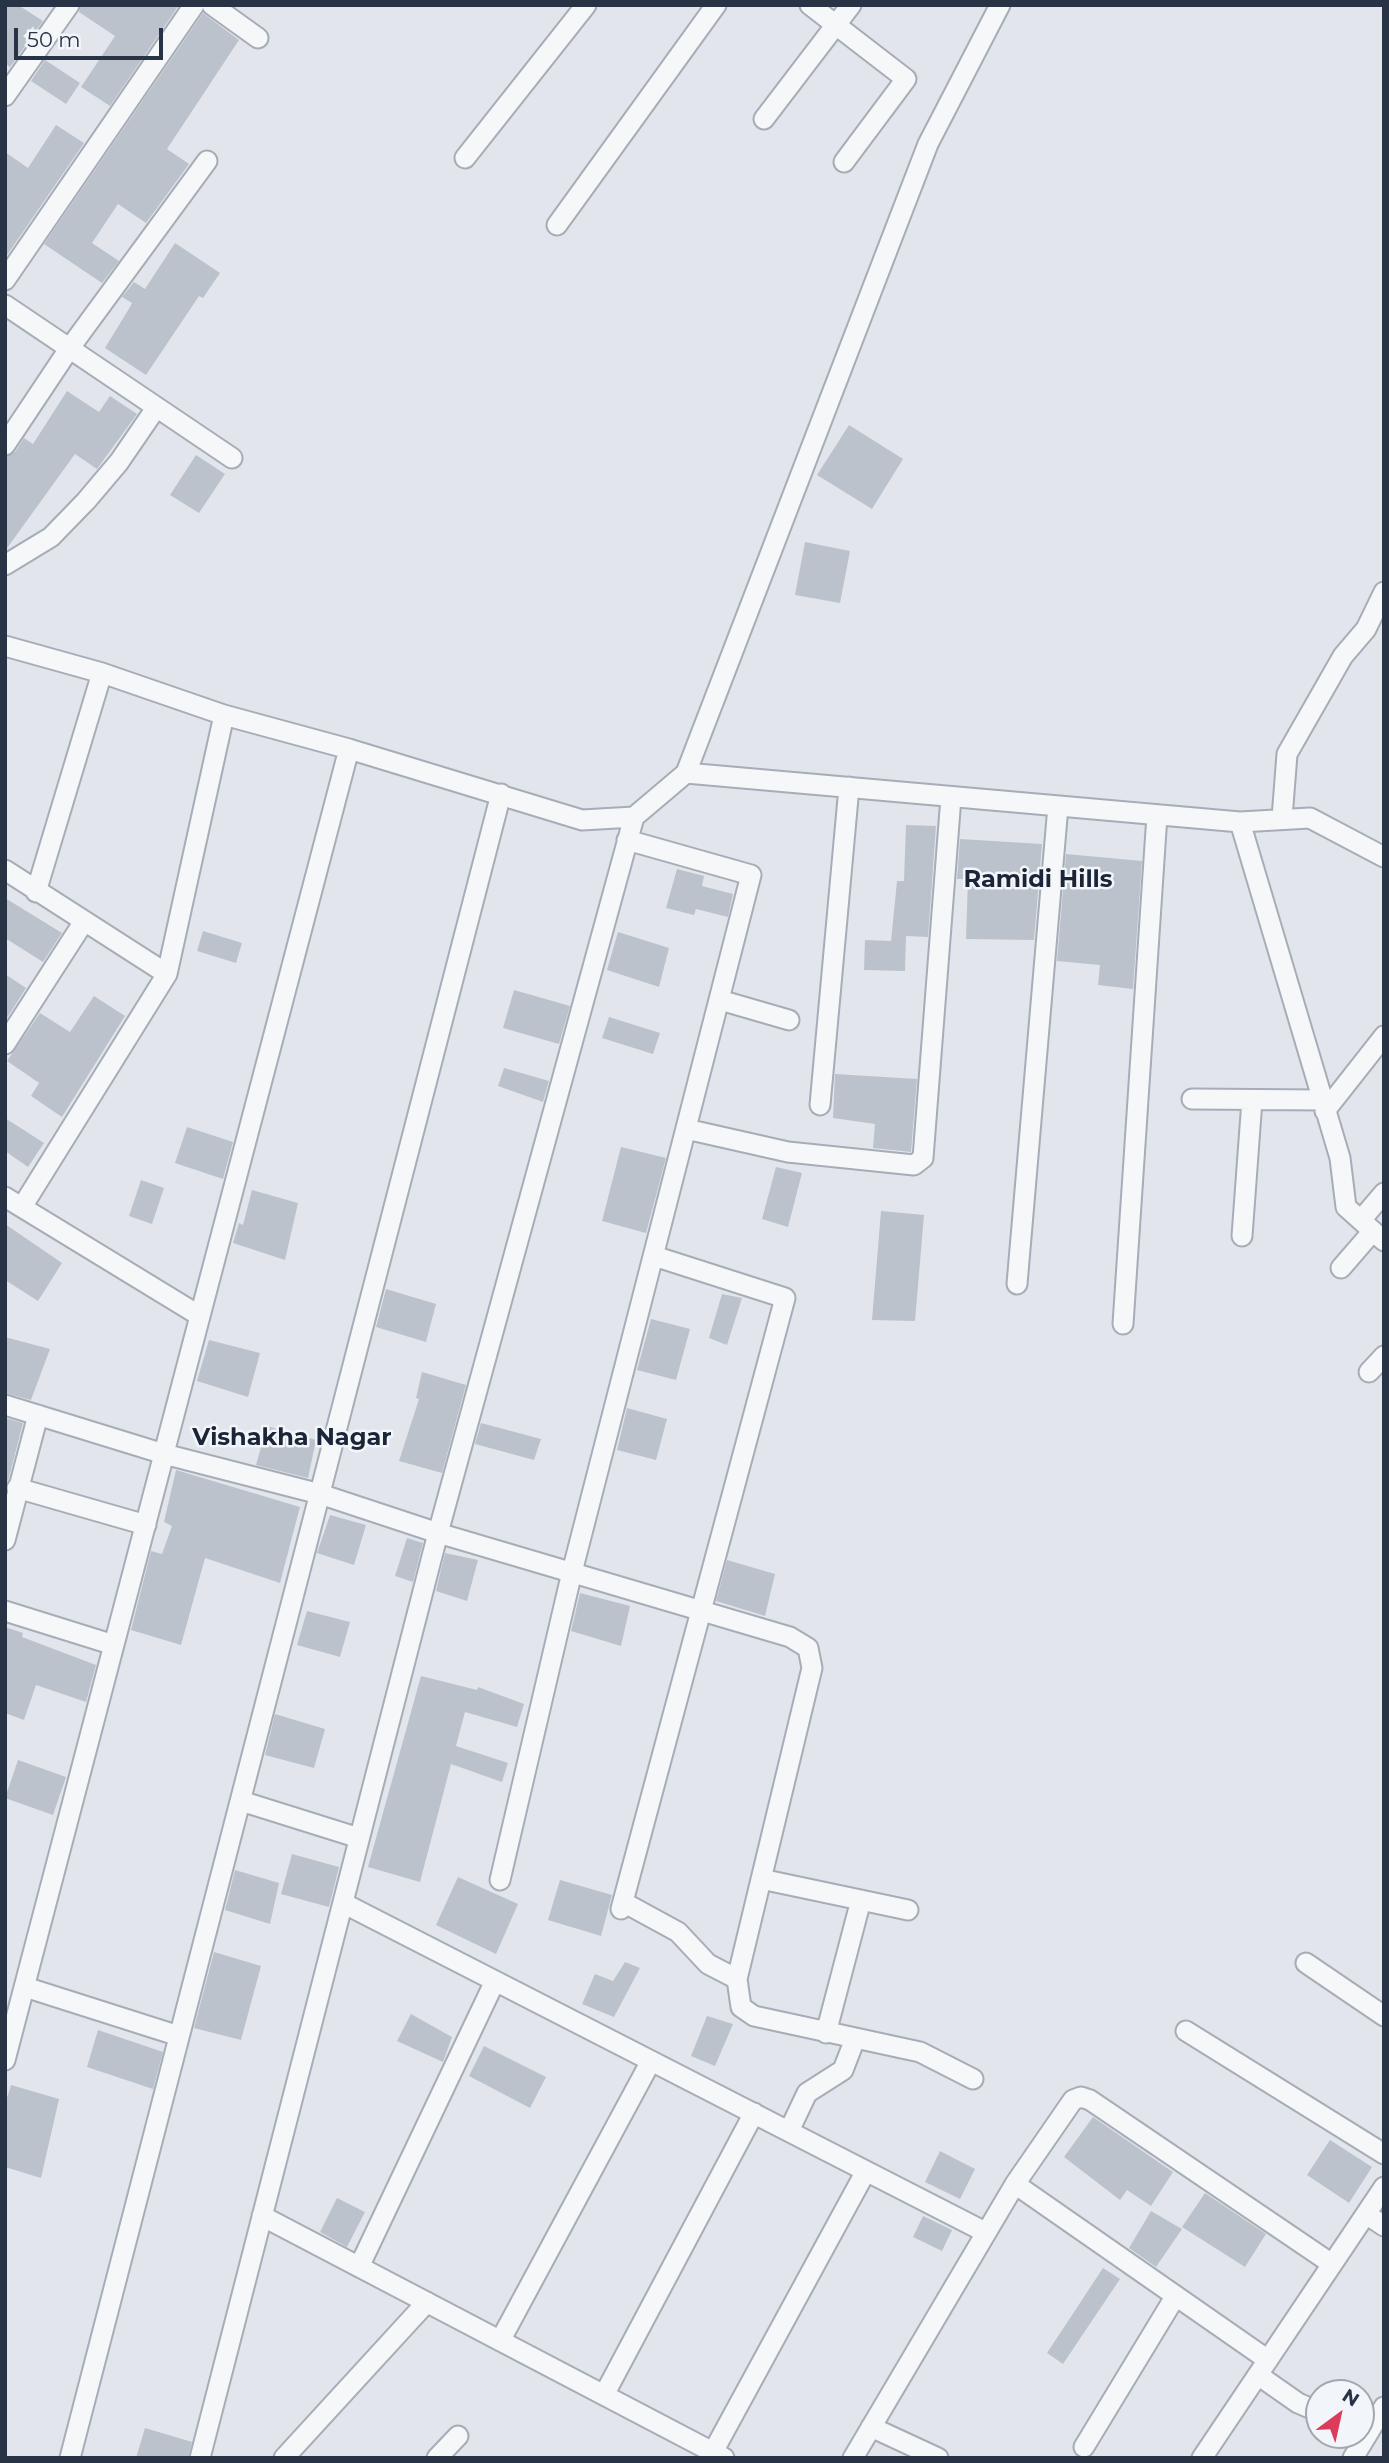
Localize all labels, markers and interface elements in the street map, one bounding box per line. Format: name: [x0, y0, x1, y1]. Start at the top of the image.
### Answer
scale bar: [18, 14, 166, 58]
text: 50 m: [27, 27, 81, 52]
district label: Ramidi Hills: [963, 866, 1113, 894]
district label: Vishakha Nagar: [192, 1424, 392, 1452]
north arrow: [1305, 2379, 1375, 2449]
text: N: [1338, 2384, 1363, 2411]

